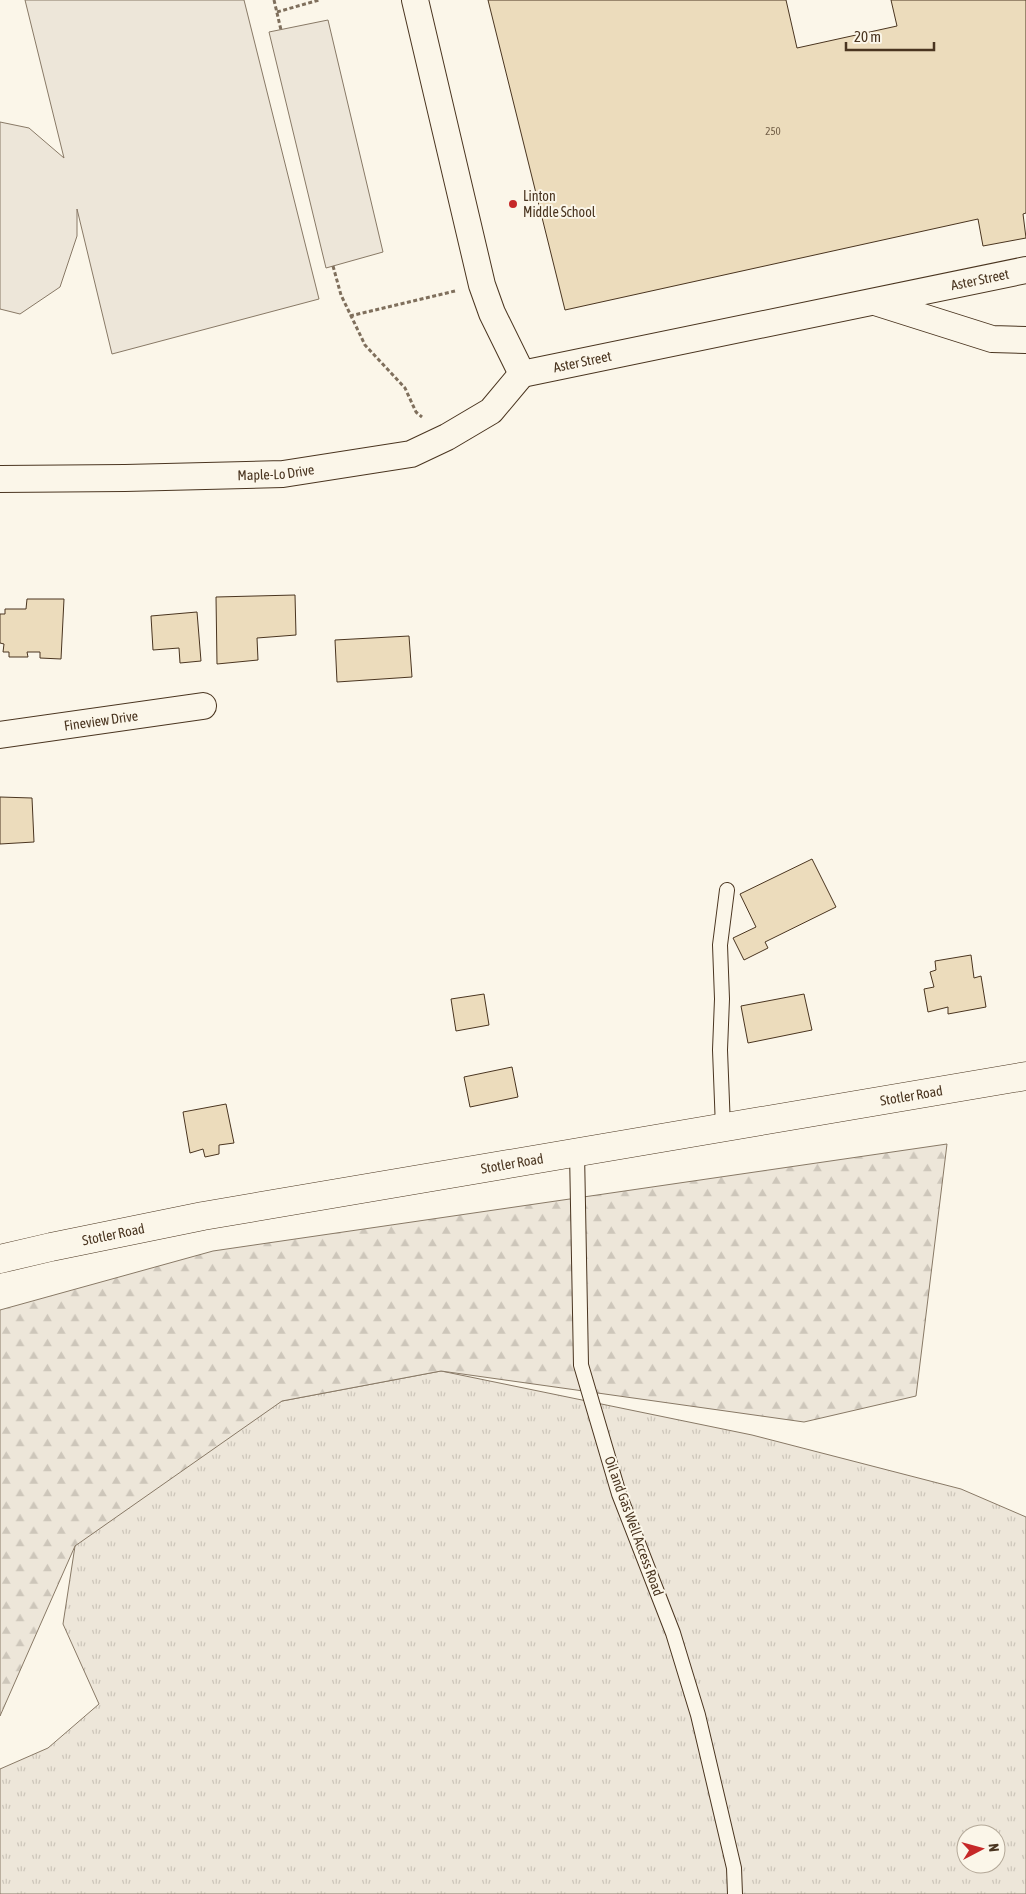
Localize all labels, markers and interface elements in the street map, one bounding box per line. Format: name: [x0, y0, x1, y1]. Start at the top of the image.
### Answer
scale bar: [846, 20, 934, 52]
text: 20 m: [854, 28, 881, 45]
house number: 250: [765, 125, 781, 137]
place label: Linton Middle School: [523, 188, 596, 220]
marker: Linton Middle School: [507, 198, 519, 210]
street label: Aster Street: [949, 266, 1010, 293]
street label: Aster Street: [552, 348, 613, 375]
street label: Maple-Lo Drive: [237, 461, 315, 483]
street label: Fineview Drive: [63, 707, 139, 734]
street label: Stotler Road: [879, 1082, 944, 1109]
street label: Stotler Road: [480, 1150, 545, 1177]
street label: Stotler Road: [81, 1220, 146, 1248]
street label: Oil and Gas Well Access Road: [601, 1454, 667, 1598]
north arrow: [956, 1824, 1006, 1874]
text: N: [986, 1843, 1002, 1853]

